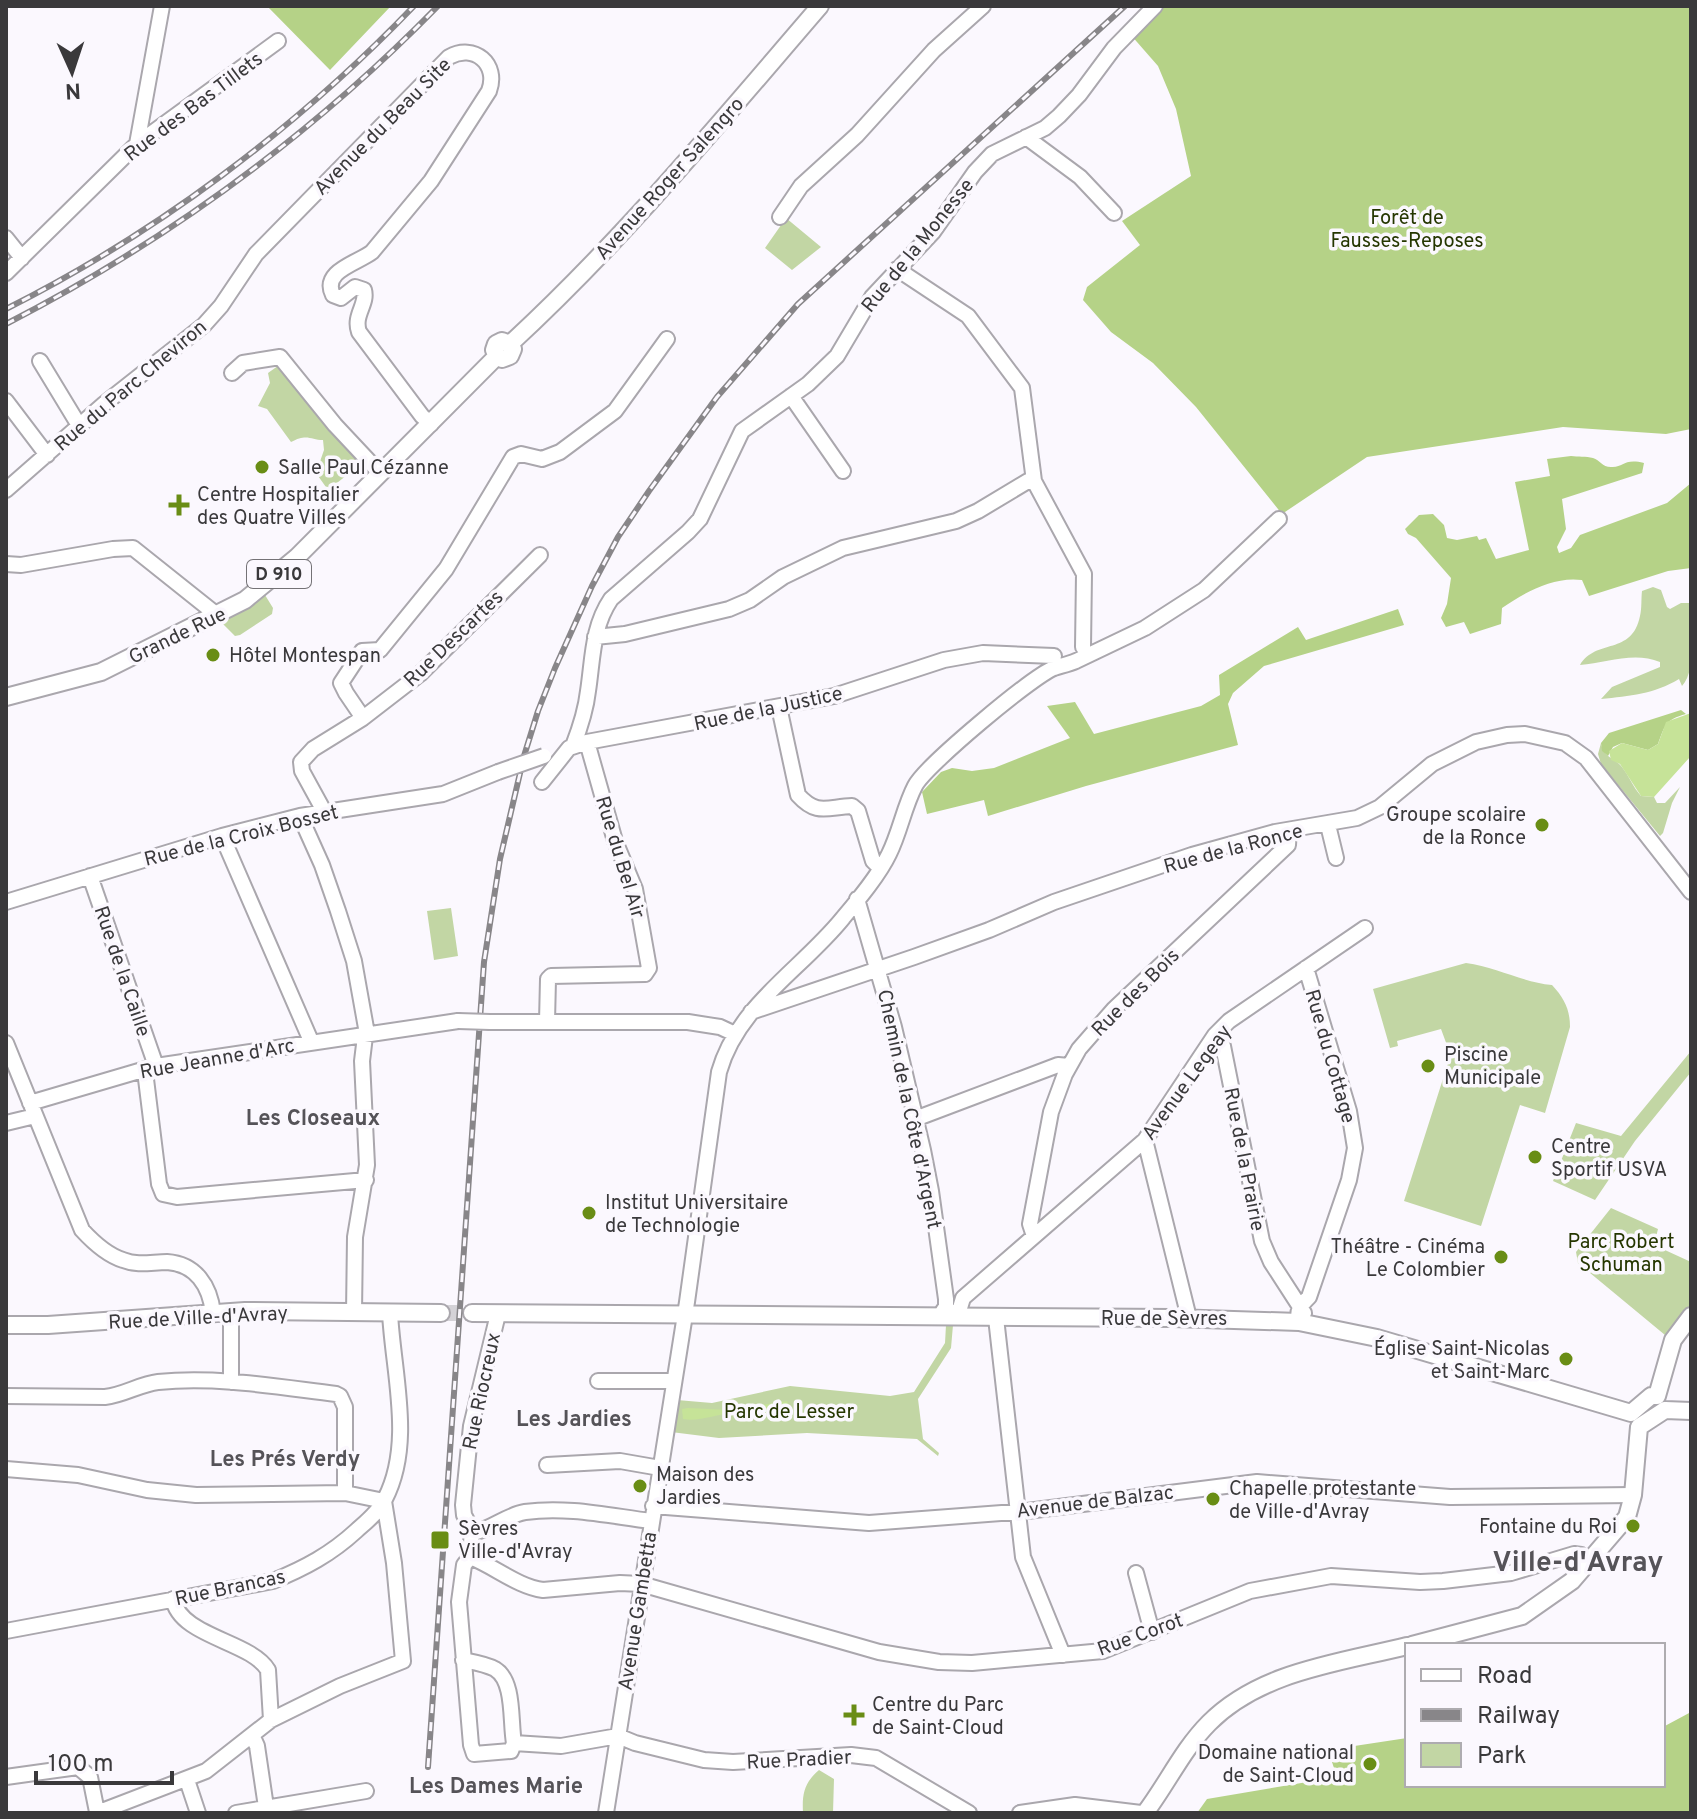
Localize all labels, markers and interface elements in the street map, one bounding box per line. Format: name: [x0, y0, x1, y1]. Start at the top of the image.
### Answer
north arrow: [32, 32, 112, 112]
street label: Rue des Bas Tillets: [120, 47, 269, 168]
street label: Avenue du Beau Site: [309, 53, 458, 202]
text: N: [64, 76, 82, 103]
street label: Avenue Roger Salengro: [590, 92, 751, 266]
street label: Rue de la Monesse: [856, 174, 981, 319]
park label: Forêt de Fausses-Reposes: [1330, 206, 1484, 255]
street label: Rue du Parc Cheviron: [50, 315, 213, 458]
place label: Salle Paul Cézanne: [278, 456, 449, 482]
marker: Salle Paul Cézanne: [253, 458, 271, 476]
place label: Centre Hospitalier des Quatre Villes: [197, 483, 359, 532]
marker: Centre Hospitalier des Quatre Villes: [168, 494, 190, 516]
road number: D 910: [247, 560, 311, 588]
street label: Rue Descartes: [399, 585, 510, 694]
street label: Grande Rue: [125, 602, 231, 672]
place label: Hôtel Montespan: [229, 644, 381, 670]
marker: Hôtel Montespan: [204, 646, 222, 664]
street label: Rue de la Justice: [692, 682, 845, 738]
street label: Rue du Bel Air: [588, 793, 650, 922]
street label: Rue de la Croix Bosset: [142, 800, 341, 874]
place label: Groupe scolaire de la Ronce: [1386, 803, 1526, 852]
marker: Groupe scolaire de la Ronce: [1533, 816, 1551, 834]
street label: Rue de la Ronce: [1161, 819, 1306, 881]
street label: Rue de la Caille: [87, 903, 156, 1040]
street label: Rue des Bois: [1087, 944, 1186, 1043]
street label: Chemin de la Côte d'Argent: [870, 987, 946, 1232]
street label: Rue du Cottage: [1298, 987, 1361, 1127]
street label: Avenue Legeay: [1137, 1020, 1238, 1146]
street label: Rue Jeanne d'Arc: [138, 1034, 297, 1086]
place label: Piscine Municipale: [1444, 1043, 1541, 1092]
marker: Piscine Municipale: [1419, 1057, 1437, 1075]
street label: Rue de la Prairie: [1216, 1085, 1270, 1233]
district label: Les Closeaux: [246, 1106, 380, 1133]
place label: Centre Sportif USVA: [1551, 1135, 1667, 1184]
marker: Centre Sportif USVA: [1526, 1148, 1544, 1166]
place label: Institut Universitaire de Technologie: [605, 1191, 788, 1240]
marker: Institut Universitaire de Technologie: [580, 1204, 598, 1222]
park label: Parc Robert Schuman: [1567, 1230, 1675, 1279]
place label: Théâtre - Cinéma Le Colombier: [1330, 1235, 1485, 1284]
marker: Théâtre - Cinéma Le Colombier: [1492, 1248, 1510, 1266]
street label: Rue de Ville-d'Avray: [107, 1301, 289, 1337]
street label: Rue de Sèvres: [1101, 1307, 1227, 1333]
street label: Rue Riocreux: [458, 1330, 508, 1452]
place label: Église Saint-Nicolas et Saint-Marc: [1374, 1335, 1550, 1386]
marker: Église Saint-Nicolas et Saint-Marc: [1557, 1350, 1575, 1368]
park label: Parc de Lesser: [724, 1400, 855, 1426]
district label: Les Jardies: [516, 1407, 632, 1434]
district label: Les Prés Verdy: [210, 1447, 360, 1474]
place label: Maison des Jardies: [656, 1463, 754, 1512]
marker: Maison des Jardies: [631, 1477, 649, 1495]
place label: Chapelle protestante de Ville-d'Avray: [1229, 1477, 1416, 1526]
street label: Avenue de Balzac: [1015, 1480, 1175, 1526]
marker: Chapelle protestante de Ville-d'Avray: [1204, 1490, 1222, 1508]
place label: Fontaine du Roi: [1479, 1515, 1617, 1541]
place label: Sèvres Ville-d'Avray: [458, 1517, 573, 1566]
marker: Fontaine du Roi: [1624, 1517, 1642, 1535]
marker: Sèvres Ville-d'Avray: [429, 1529, 451, 1551]
street label: Avenue Gambetta: [614, 1530, 664, 1693]
district label: Ville-d'Avray: [1493, 1546, 1663, 1582]
street label: Rue Brancas: [173, 1565, 288, 1613]
street label: Rue Corot: [1094, 1608, 1187, 1663]
legend: [1405, 1643, 1665, 1787]
text: Road: [1477, 1662, 1533, 1692]
place label: Centre du Parc de Saint-Cloud: [872, 1693, 1004, 1742]
text: Railway: [1477, 1702, 1560, 1732]
marker: Centre du Parc de Saint-Cloud: [843, 1704, 865, 1726]
scale bar: [36, 1735, 172, 1785]
place label: Domaine national de Saint-Cloud: [1198, 1741, 1354, 1790]
text: Park: [1477, 1742, 1527, 1772]
street label: Rue Pradier: [746, 1745, 853, 1777]
text: 100 m: [48, 1750, 114, 1780]
marker: Domaine national de Saint-Cloud: [1361, 1755, 1379, 1773]
district label: Les Dames Marie: [409, 1774, 583, 1801]

